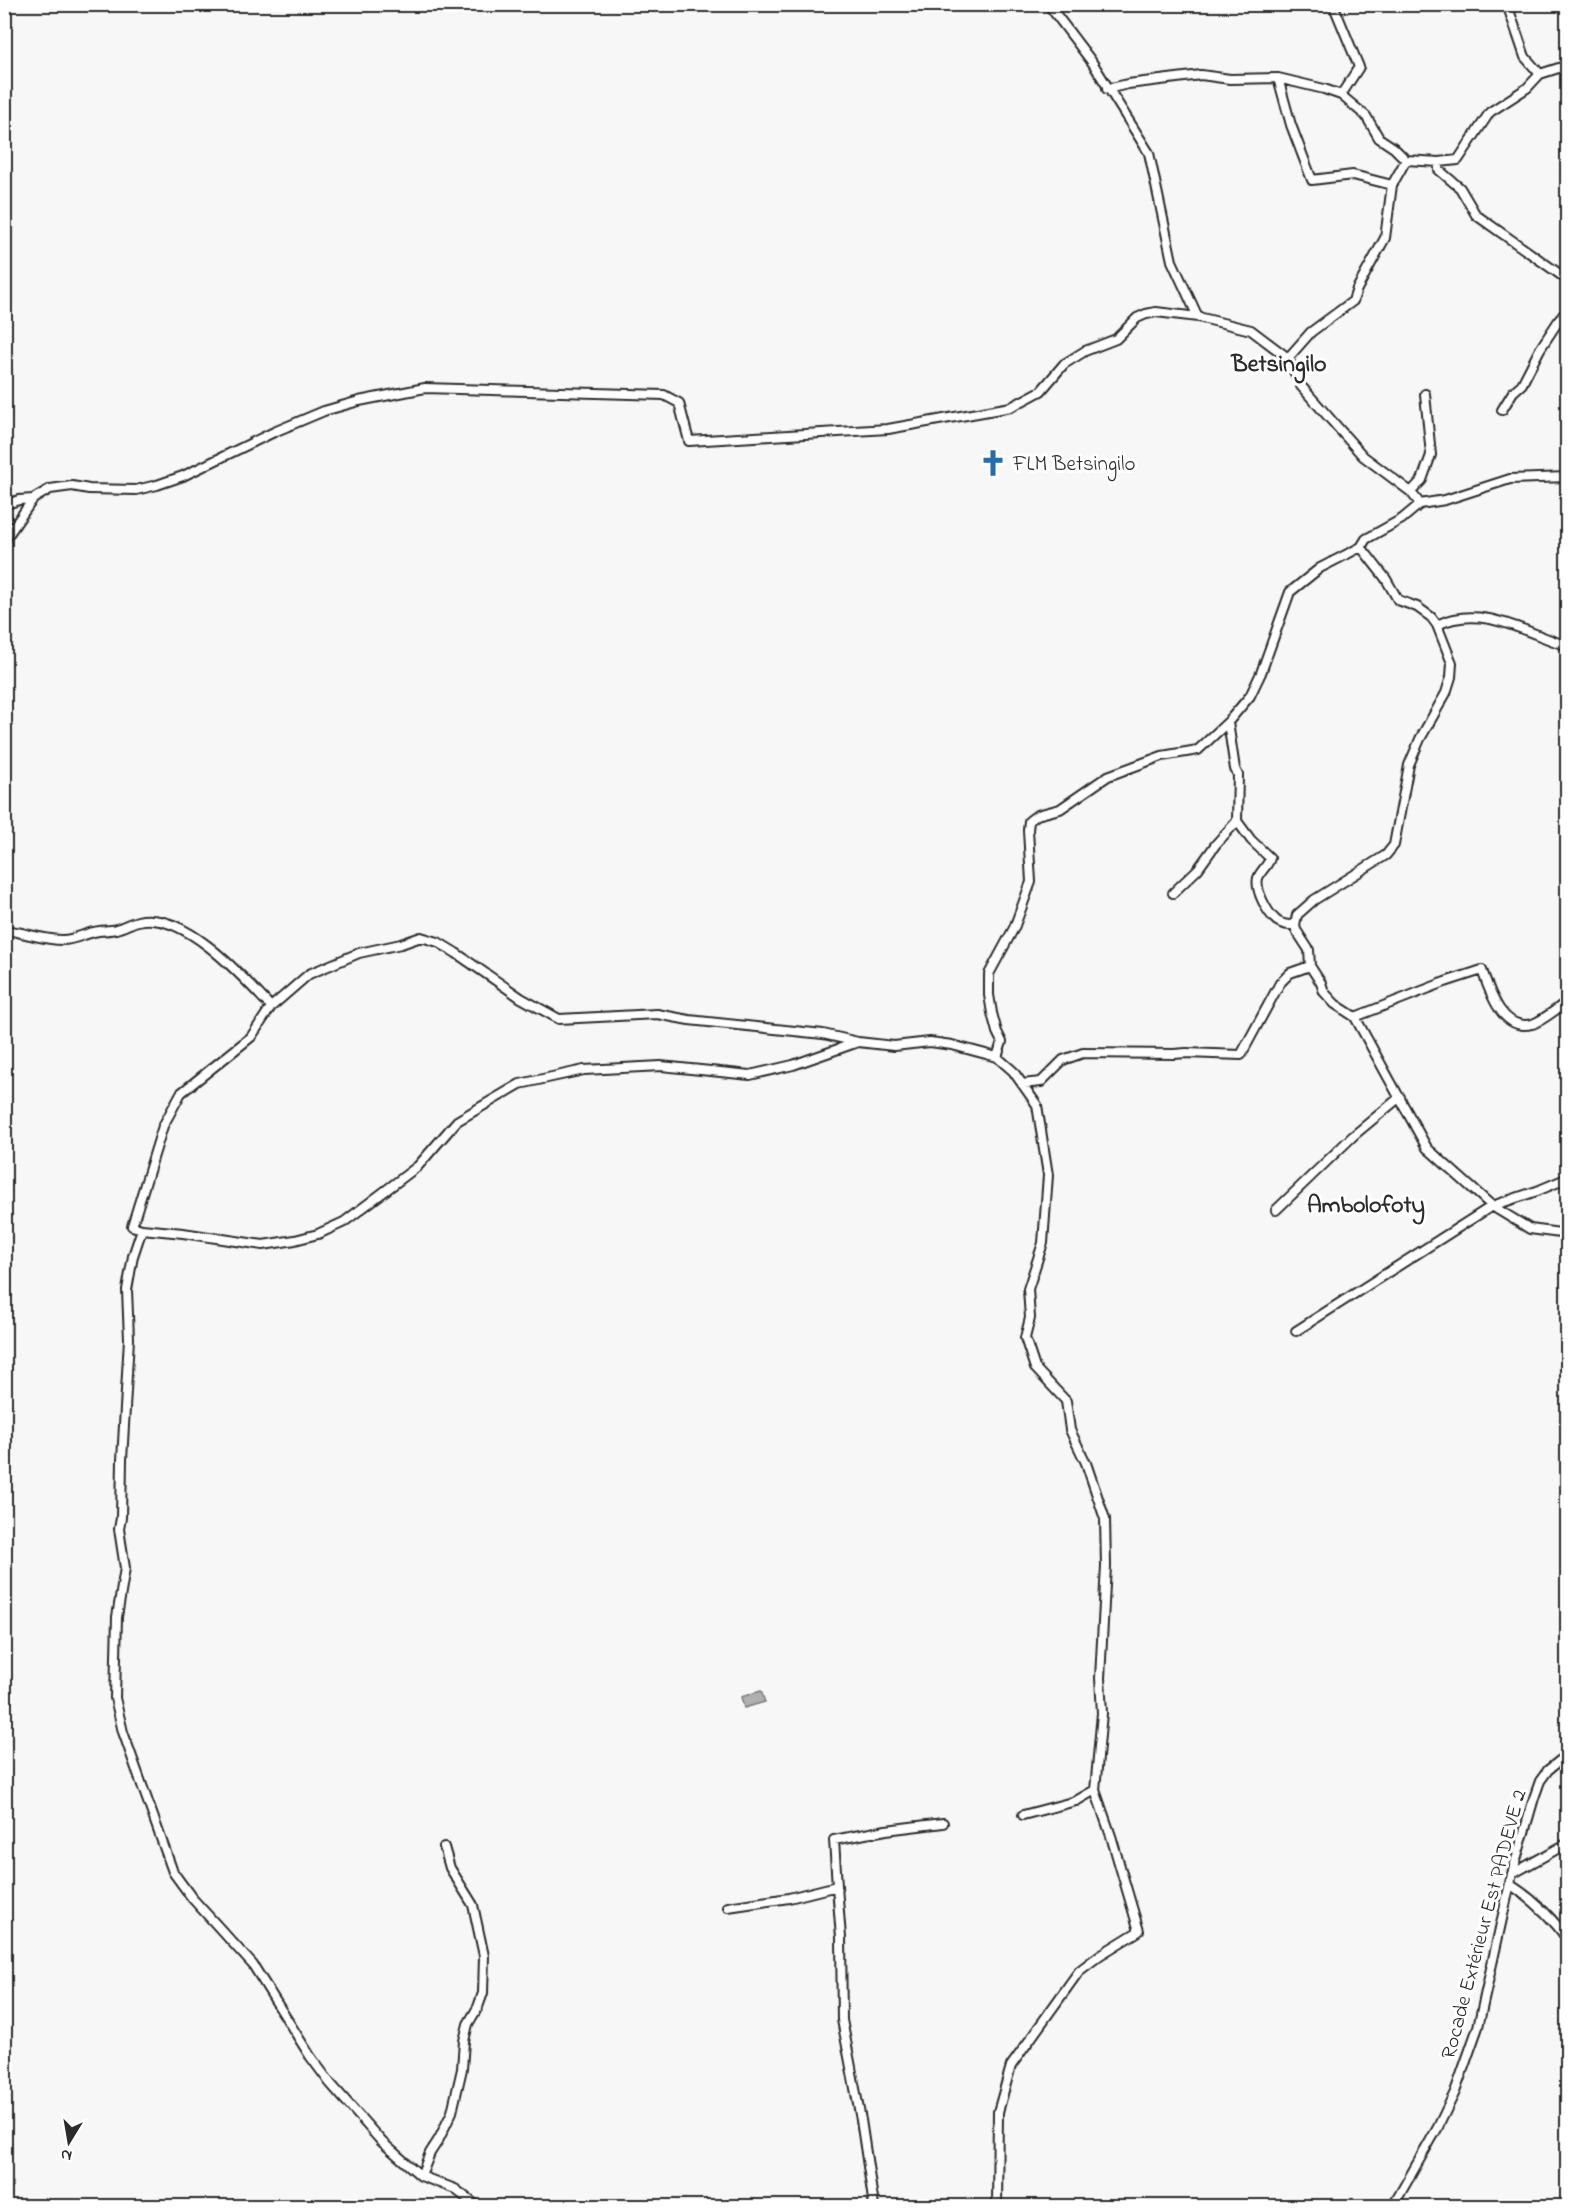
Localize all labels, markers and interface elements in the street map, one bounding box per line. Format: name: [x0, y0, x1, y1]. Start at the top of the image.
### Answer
district label: Betsingilo: [1231, 348, 1326, 384]
church icon: FLM Betsingilo: [978, 448, 1008, 478]
place label: FLM Betsingilo: [1012, 450, 1136, 482]
district label: Ambolofoty: [1307, 1189, 1425, 1225]
street label: Rocade Extérieur Est PADEVE 2: [1435, 1787, 1535, 2062]
north arrow: [39, 2112, 99, 2172]
text: N: [59, 2142, 74, 2168]

